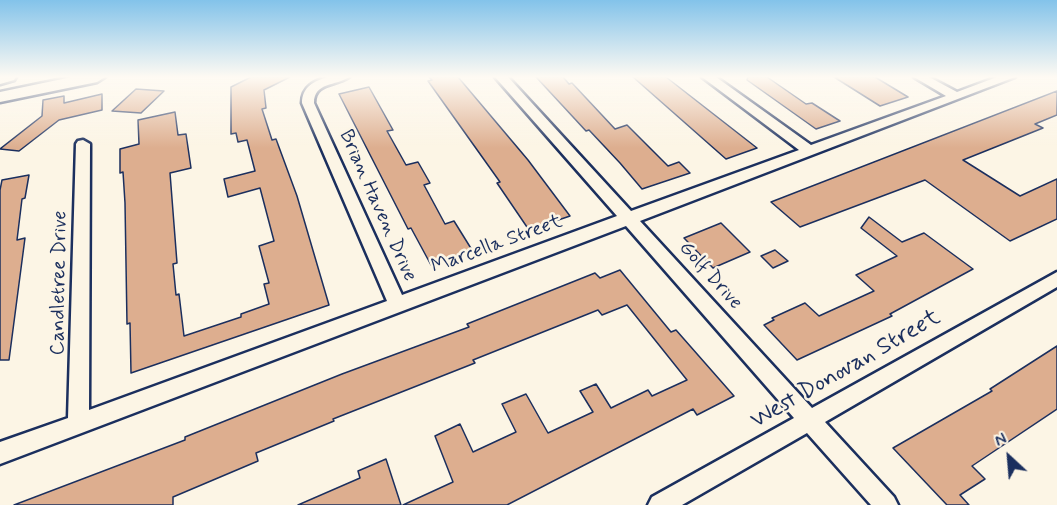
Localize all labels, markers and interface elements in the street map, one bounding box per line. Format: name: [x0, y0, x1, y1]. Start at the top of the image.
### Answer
street label: Brian Haven Drive: [333, 127, 421, 285]
street label: Candletree Drive: [47, 210, 73, 356]
street label: Marcella Street: [428, 210, 566, 280]
street label: Golf Drive: [673, 237, 747, 315]
street label: West Donovan Street: [746, 304, 946, 436]
north arrow: [979, 427, 1039, 487]
text: N: [991, 429, 1010, 452]

